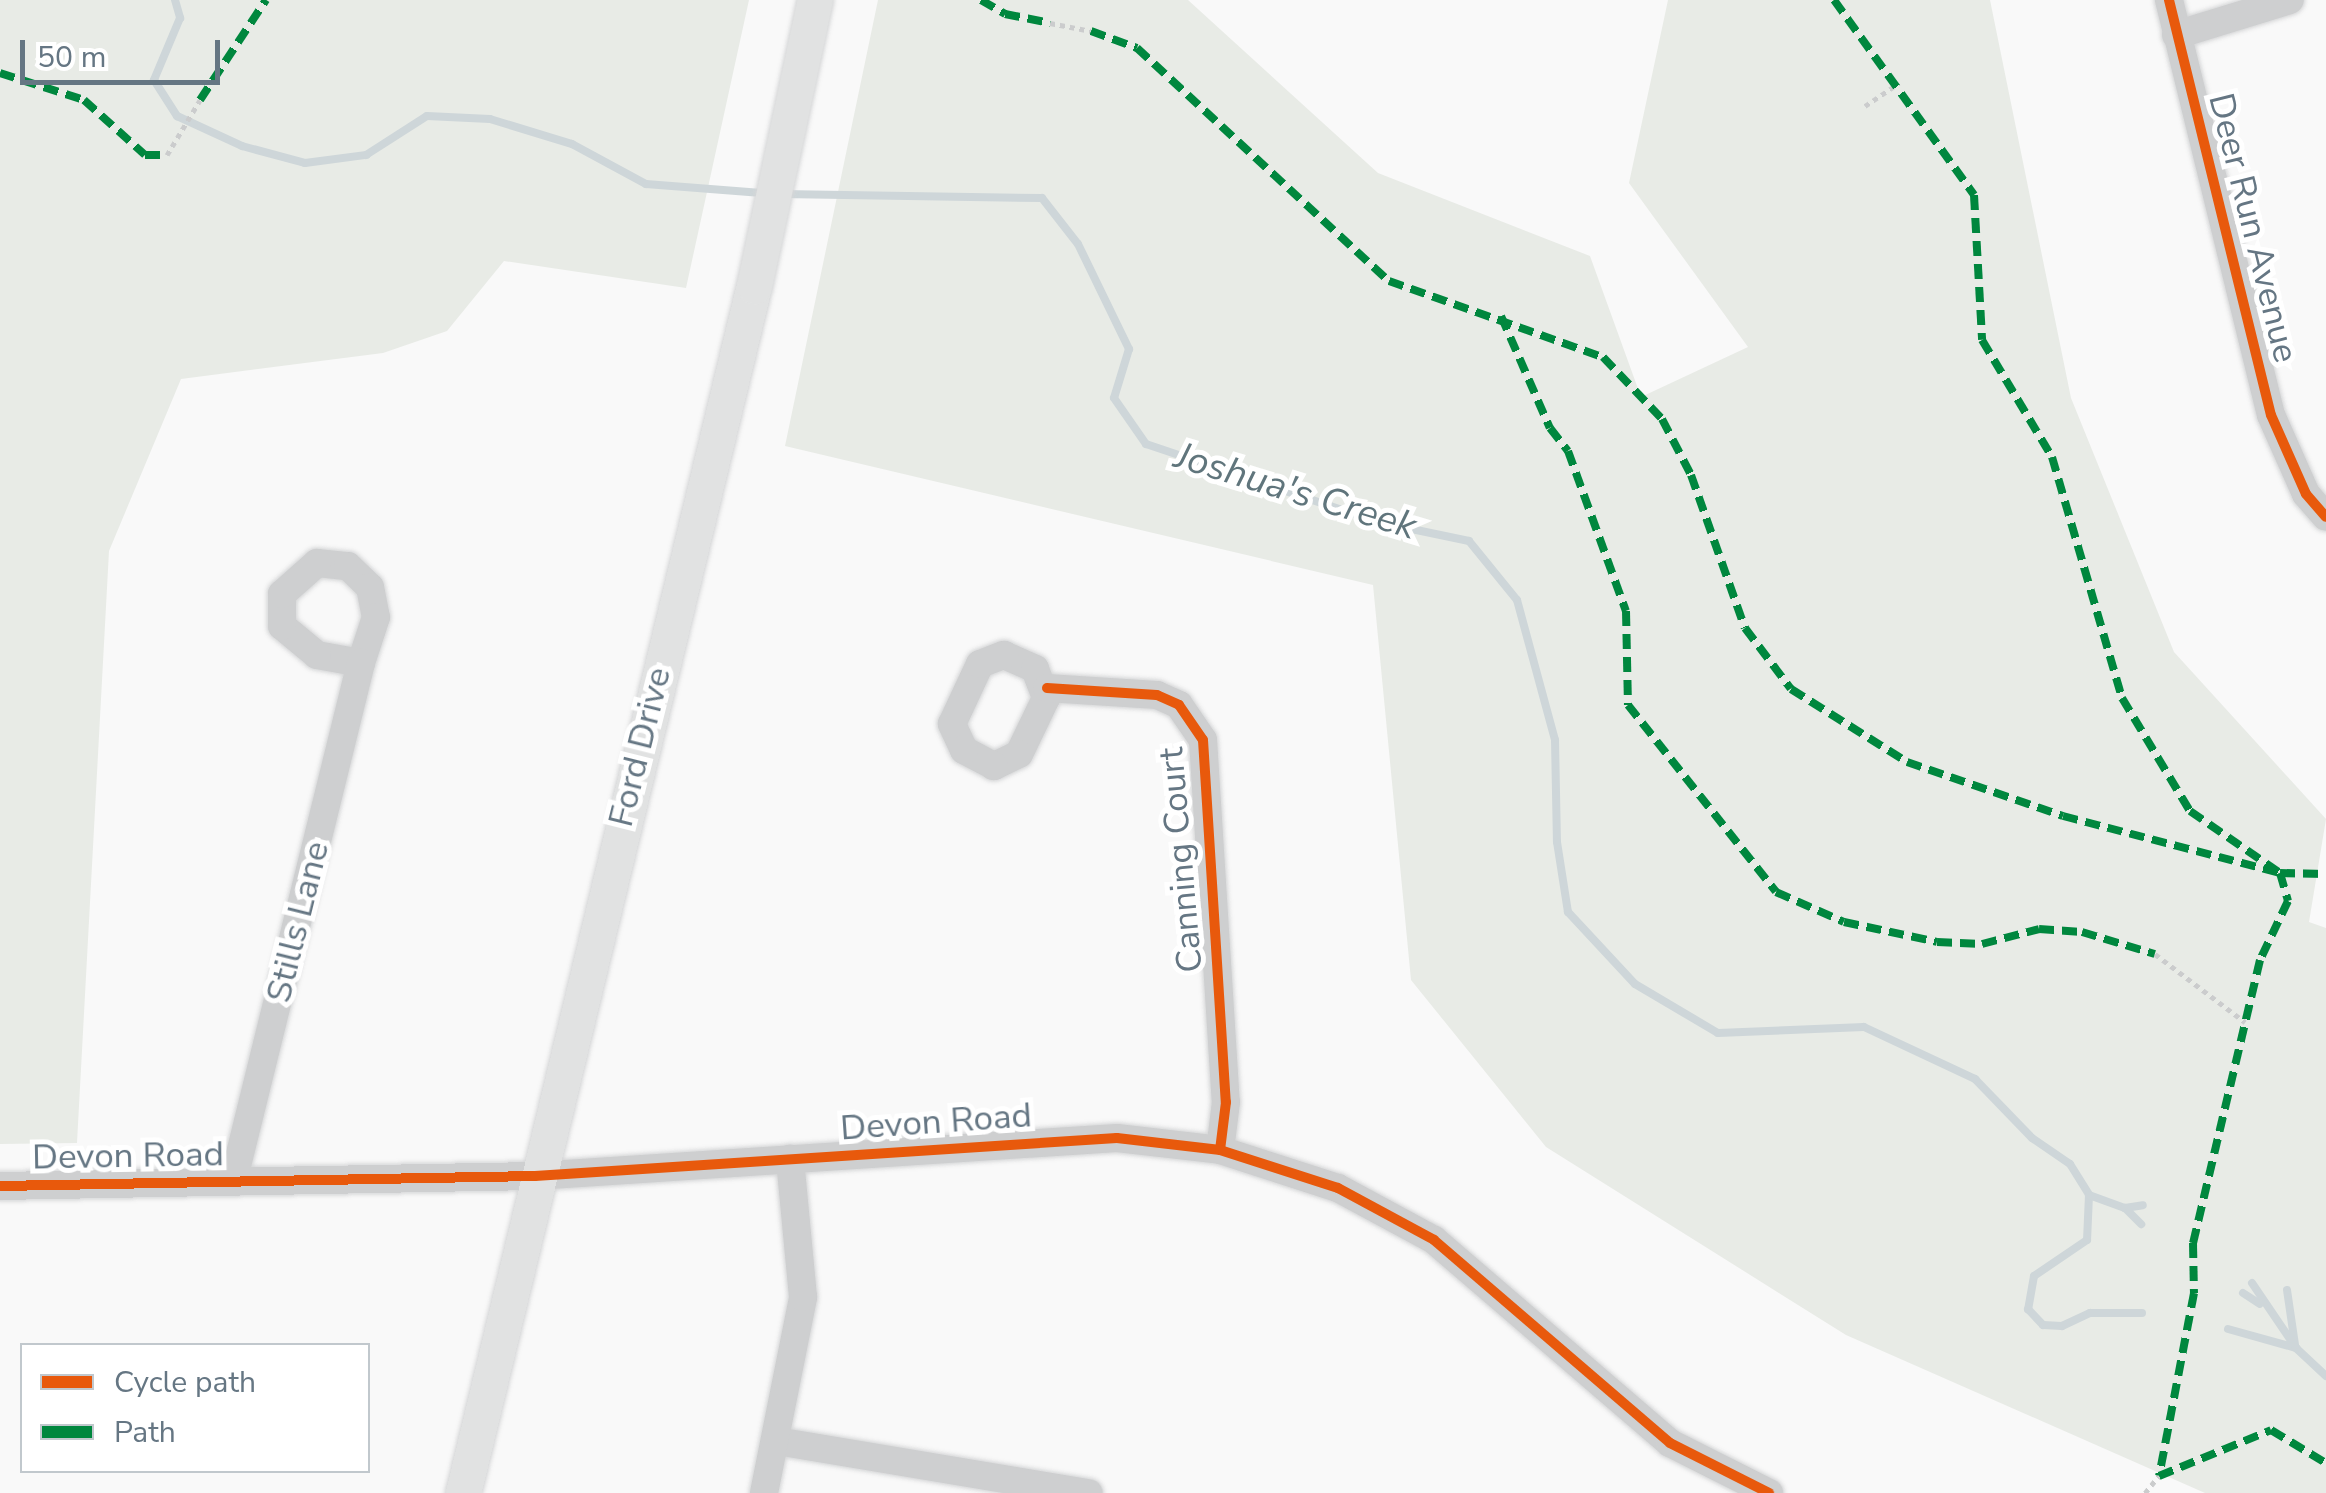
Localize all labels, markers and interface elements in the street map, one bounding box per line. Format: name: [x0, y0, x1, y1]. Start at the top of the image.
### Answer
scale bar: [25, 20, 225, 82]
text: 50 m: [37, 37, 106, 78]
street label: Deer Run Avenue: [2199, 89, 2307, 367]
water label: Joshua's Creek: [1170, 433, 1422, 549]
street label: Ford Drive: [600, 663, 680, 831]
street label: Canning Court: [1150, 746, 1212, 974]
street label: Stills Lane: [258, 837, 338, 1007]
street label: Devon Road: [839, 1094, 1033, 1150]
street label: Devon Road: [32, 1133, 224, 1179]
legend: [20, 1343, 370, 1473]
text: Cycle path: [114, 1362, 256, 1403]
text: Path: [114, 1412, 176, 1453]

